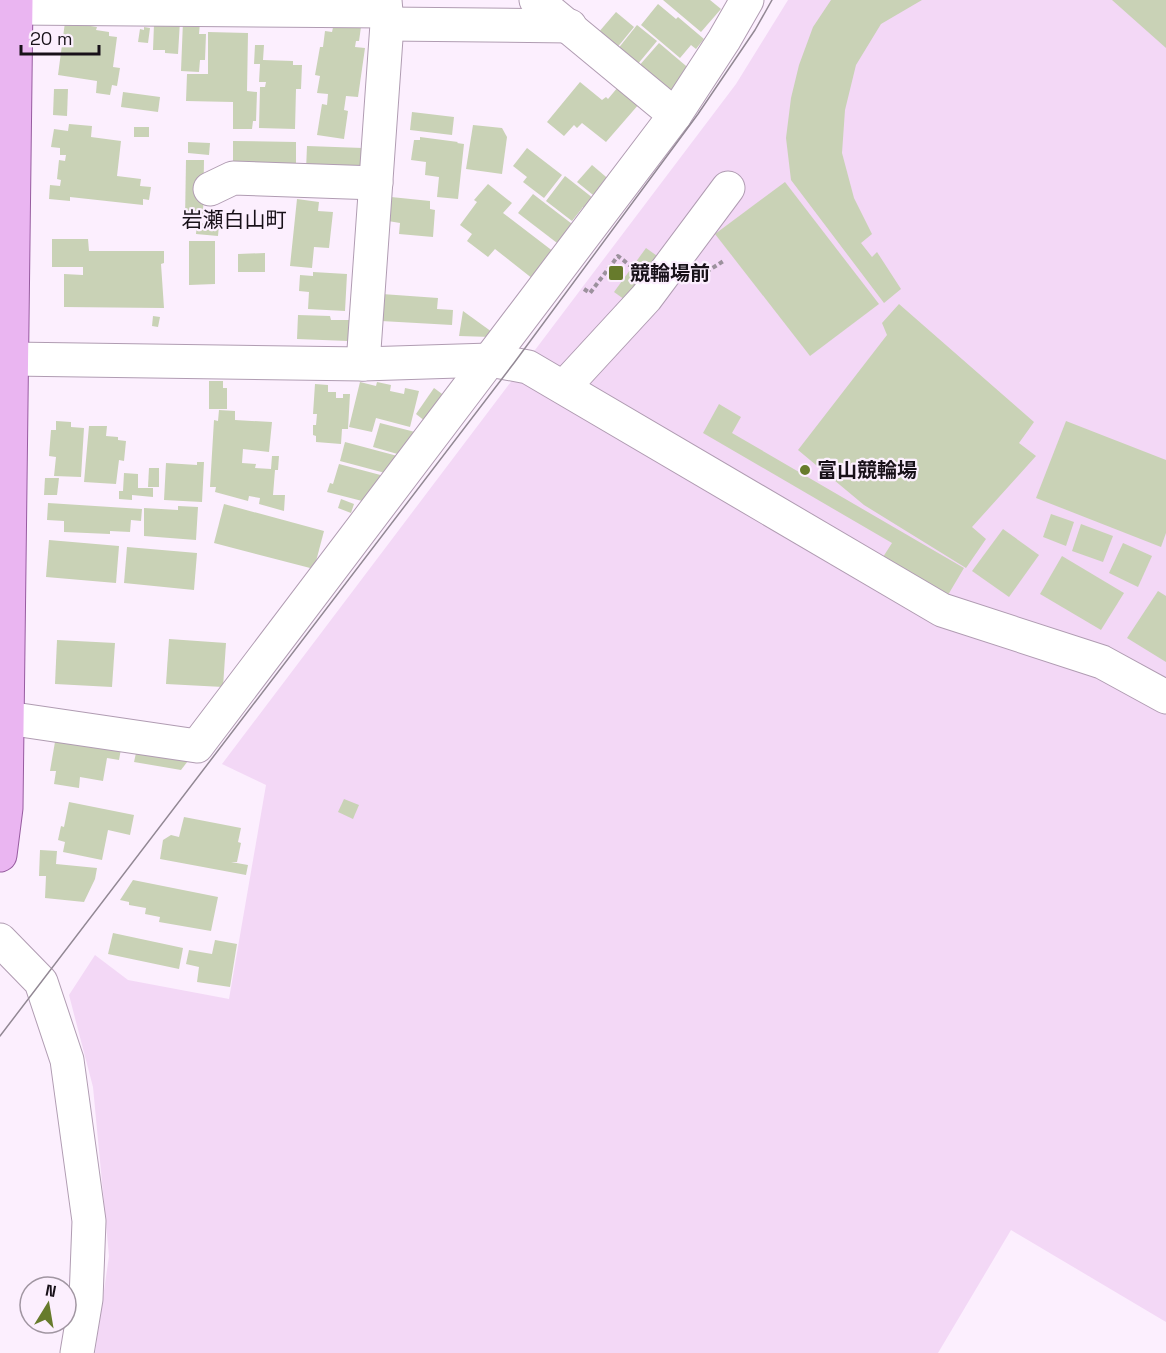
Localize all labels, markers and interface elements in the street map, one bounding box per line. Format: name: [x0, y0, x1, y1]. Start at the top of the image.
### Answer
scale bar: [21, 18, 99, 56]
text: 20 m: [30, 27, 73, 50]
district label: 岩瀬白山町: [182, 206, 287, 233]
place label: 競輪場前: [630, 260, 710, 286]
marker: 競輪場前: [607, 264, 625, 282]
place label: 富山競輪場: [817, 457, 917, 483]
marker: 富山競輪場: [798, 463, 812, 477]
north arrow: [18, 1275, 78, 1335]
text: N: [43, 1279, 58, 1302]

